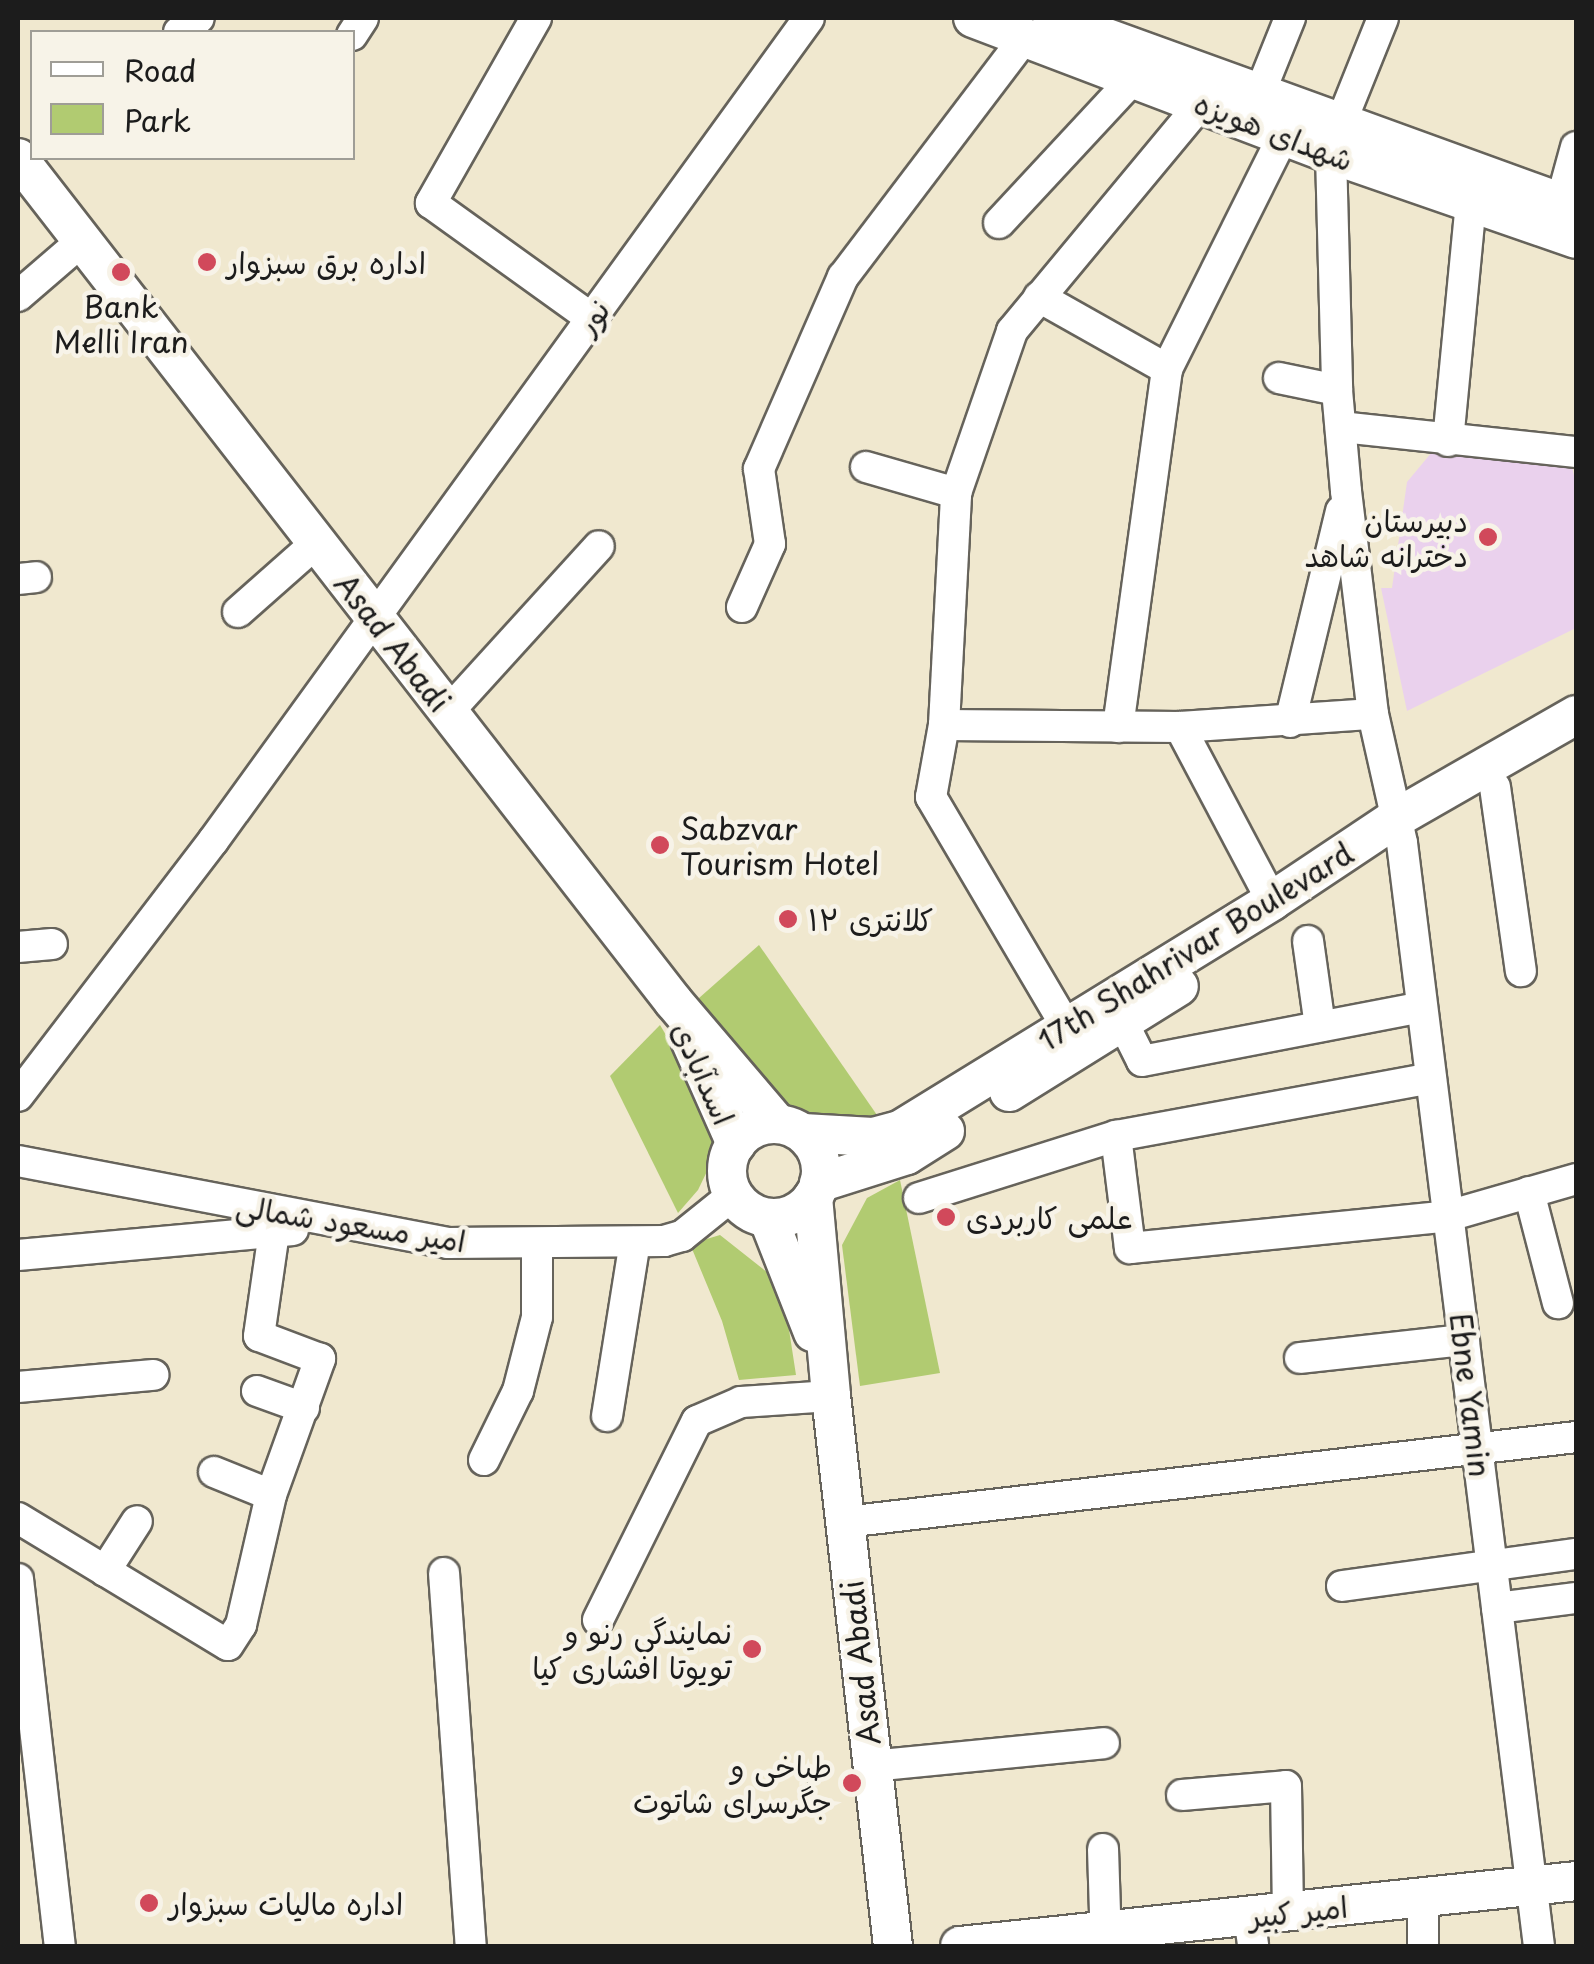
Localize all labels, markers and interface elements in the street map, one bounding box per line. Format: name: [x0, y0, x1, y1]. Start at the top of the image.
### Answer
legend: [30, 30, 355, 160]
text: Road: [124, 47, 197, 92]
street label: شهدای هویزه: [1190, 84, 1358, 178]
text: Park: [124, 97, 191, 142]
place label: اداره برق سبزوار: [227, 244, 426, 280]
marker: اداره برق سبزوار: [196, 251, 218, 273]
marker: Bank Melli Iran: [110, 261, 132, 283]
place label: Bank Melli Iran: [53, 288, 189, 358]
street label: نور: [567, 292, 617, 342]
place label: دبیرستان دخترانه شاهد: [1304, 502, 1468, 572]
marker: دبیرستان دخترانه شاهد: [1477, 526, 1499, 548]
street label: Asad Abadi: [327, 565, 459, 719]
place label: Sabzvar Tourism Hotel: [680, 810, 881, 880]
marker: Sabzvar Tourism Hotel: [649, 834, 671, 856]
street label: 17th Shahrivar Boulevard: [1031, 834, 1359, 1058]
place label: کلانتری ۱۲: [808, 901, 933, 937]
marker: کلانتری ۱۲: [777, 908, 799, 930]
street label: اسدآبادی: [665, 1016, 743, 1130]
street label: امیر مسعود شمالی: [234, 1187, 468, 1259]
place label: علمی کاربردی: [966, 1199, 1133, 1235]
marker: علمی کاربردی: [935, 1206, 957, 1228]
street label: Ebne Yamin: [1443, 1310, 1499, 1480]
street label: Asad Abadi: [833, 1578, 887, 1748]
place label: نمایندگی رنو و تویوتا افشاری کیا: [532, 1614, 732, 1684]
marker: نمایندگی رنو و تویوتا افشاری کیا: [741, 1638, 763, 1660]
place label: طباخی و جگرسرای شاتوت: [633, 1748, 832, 1818]
marker: طباخی و جگرسرای شاتوت: [841, 1772, 863, 1794]
place label: اداره مالیات سبزوار: [169, 1885, 403, 1921]
street label: امیر کبیر: [1247, 1888, 1349, 1934]
marker: اداره مالیات سبزوار: [138, 1892, 160, 1914]

